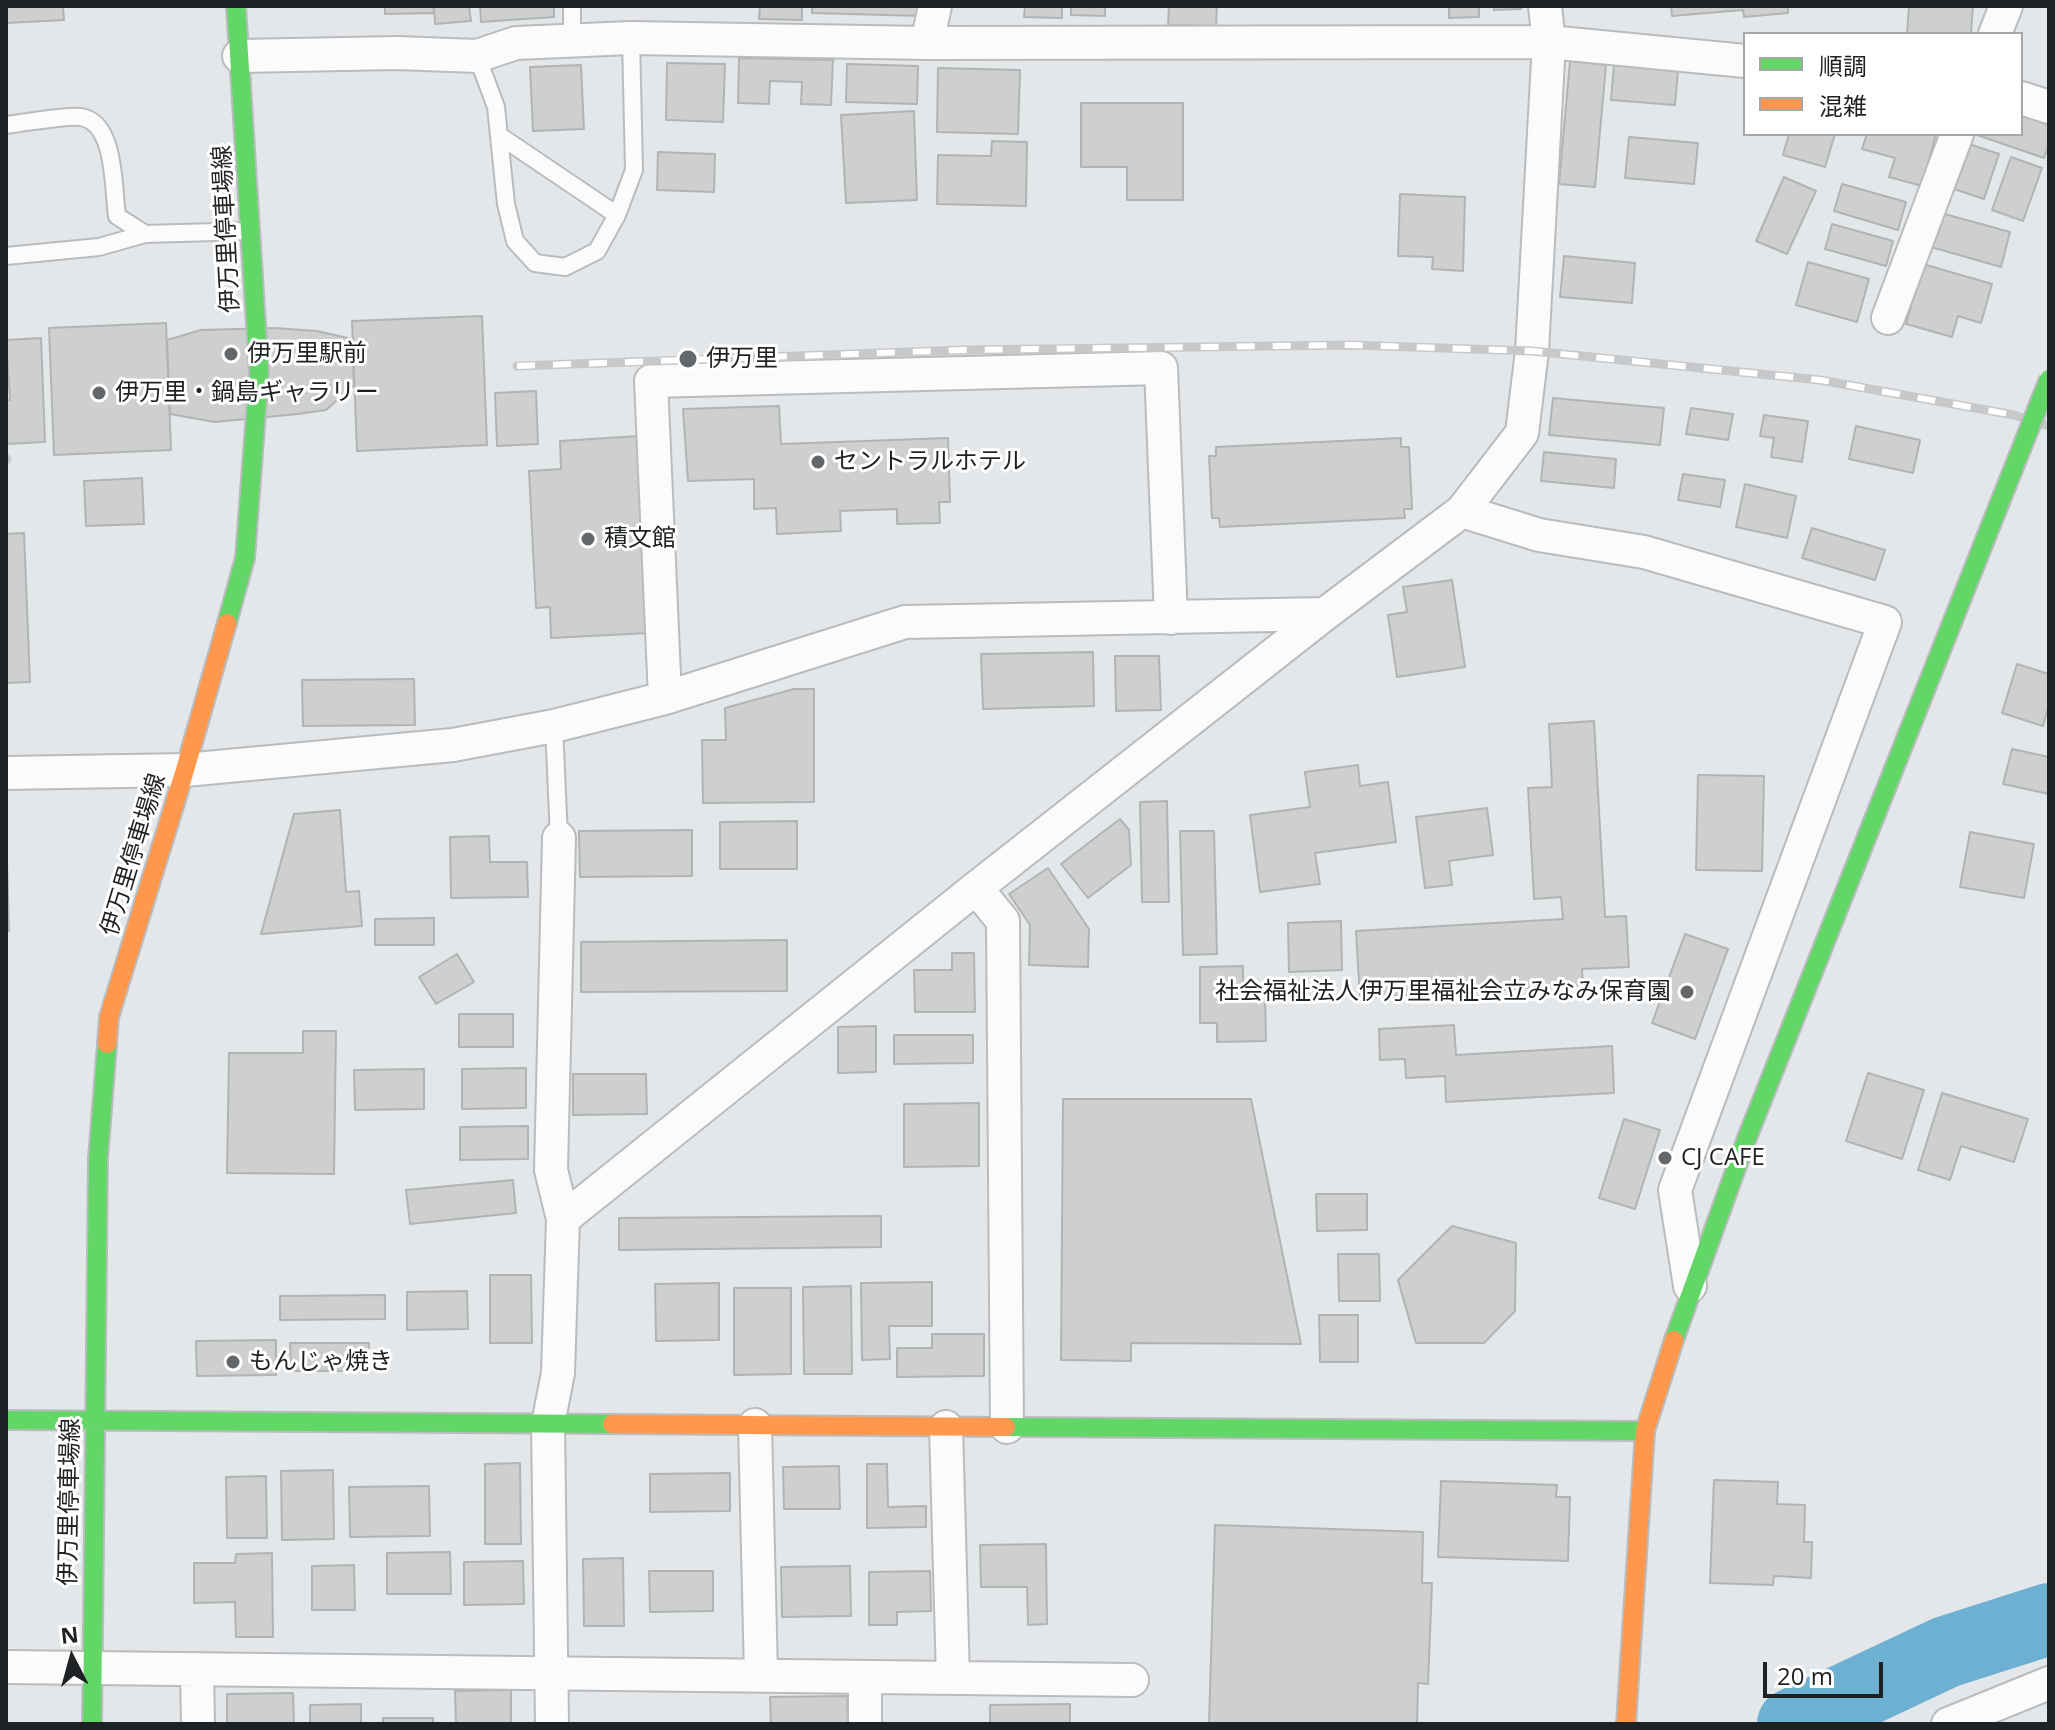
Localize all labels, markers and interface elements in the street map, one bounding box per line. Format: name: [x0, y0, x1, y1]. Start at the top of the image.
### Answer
legend: [1743, 32, 2023, 136]
text: 順調: [1819, 49, 1867, 82]
text: 混雑: [1819, 89, 1867, 122]
street label: 伊万里停車場線: [208, 144, 246, 314]
place label: 伊万里駅前: [247, 340, 367, 368]
marker: 伊万里駅前: [222, 345, 240, 363]
place label: 伊万里: [706, 345, 778, 373]
marker: 伊万里: [677, 348, 699, 370]
place label: 伊万里・鍋島ギャラリー: [115, 379, 379, 407]
marker: 伊万里・鍋島ギャラリー: [90, 384, 108, 402]
place label: セントラルホテル: [834, 448, 1026, 476]
marker: セントラルホテル: [809, 453, 827, 471]
place label: 積文館: [604, 525, 676, 553]
marker: 積文館: [579, 530, 597, 548]
street label: 伊万里停車場線: [96, 770, 172, 940]
place label: 社会福祉法人伊万里福祉会立みなみ保育園: [1215, 978, 1671, 1006]
marker: 社会福祉法人伊万里福祉会立みなみ保育園: [1678, 983, 1696, 1001]
place label: CJ CAFE: [1681, 1144, 1765, 1172]
marker: CJ CAFE: [1656, 1149, 1674, 1167]
place label: もんじゃ焼き: [249, 1348, 393, 1376]
marker: もんじゃ焼き: [224, 1353, 242, 1371]
street label: 伊万里停車場線: [54, 1418, 86, 1586]
north arrow: [32, 1618, 112, 1698]
text: N: [59, 1618, 80, 1650]
scale bar: [1767, 1646, 1887, 1696]
text: 20 m: [1777, 1659, 1833, 1692]

